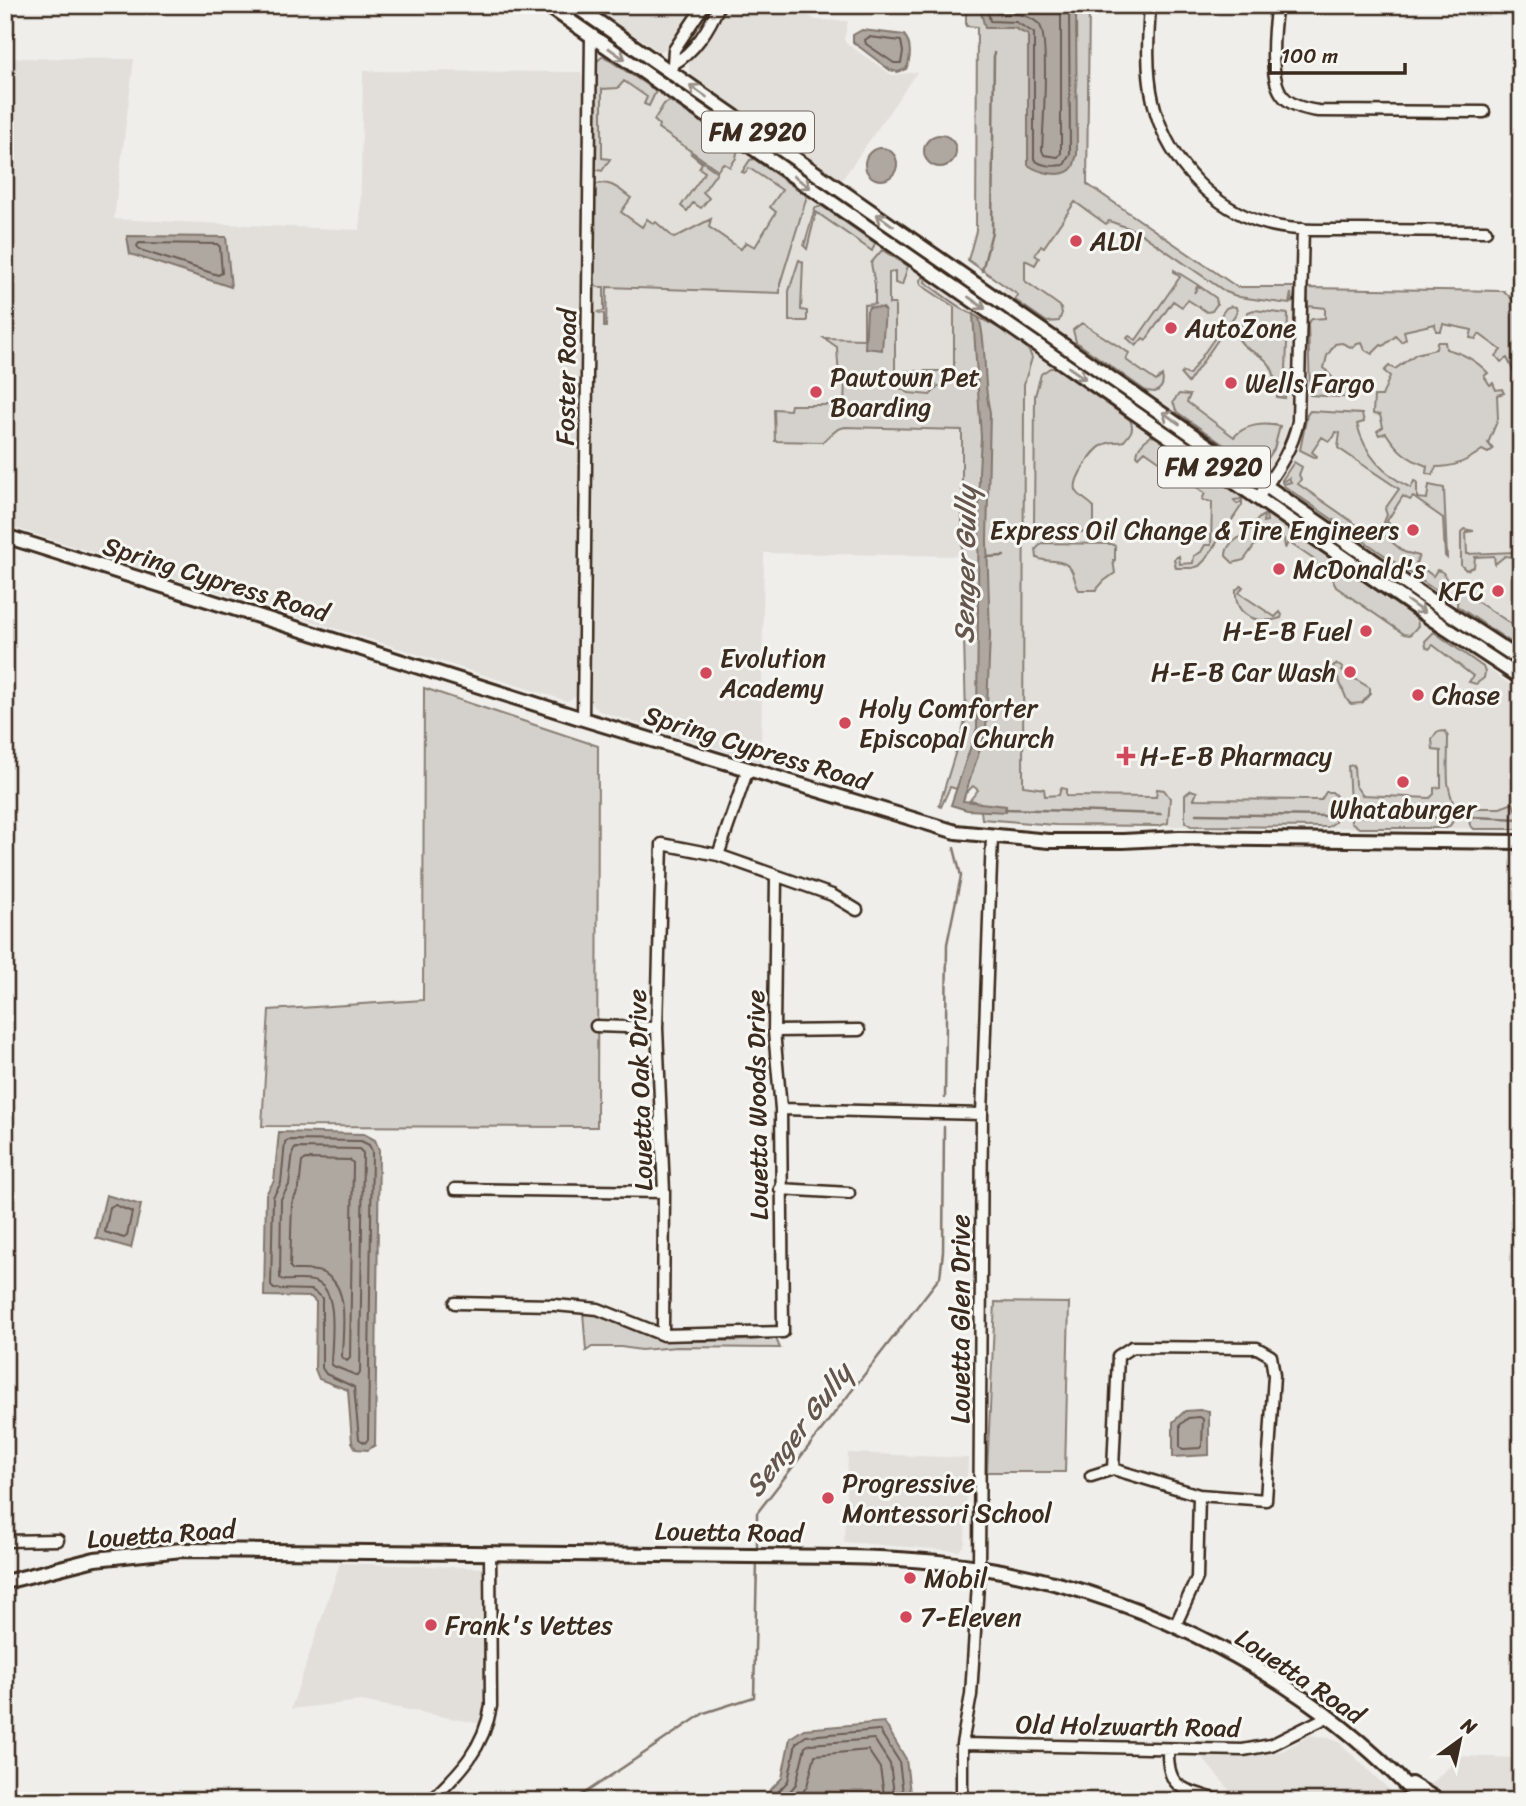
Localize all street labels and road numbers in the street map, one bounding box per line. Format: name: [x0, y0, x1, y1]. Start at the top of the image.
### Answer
road number: FM 2920: [702, 112, 814, 152]
street label: Foster Road: [542, 306, 590, 446]
road number: FM 2920: [1158, 446, 1270, 488]
street label: Spring Cypress Road: [97, 523, 337, 636]
street label: Spring Cypress Road: [638, 692, 878, 805]
street label: Louetta Oak Drive: [613, 988, 667, 1192]
street label: Louetta Woods Drive: [732, 989, 782, 1221]
street label: Louetta Glen Drive: [937, 1214, 983, 1424]
street label: Louetta Road: [85, 1506, 239, 1562]
street label: Louetta Road: [654, 1508, 806, 1556]
street label: Louetta Road: [1225, 1615, 1376, 1738]
street label: Old Holzwarth Road: [1015, 1701, 1243, 1751]

